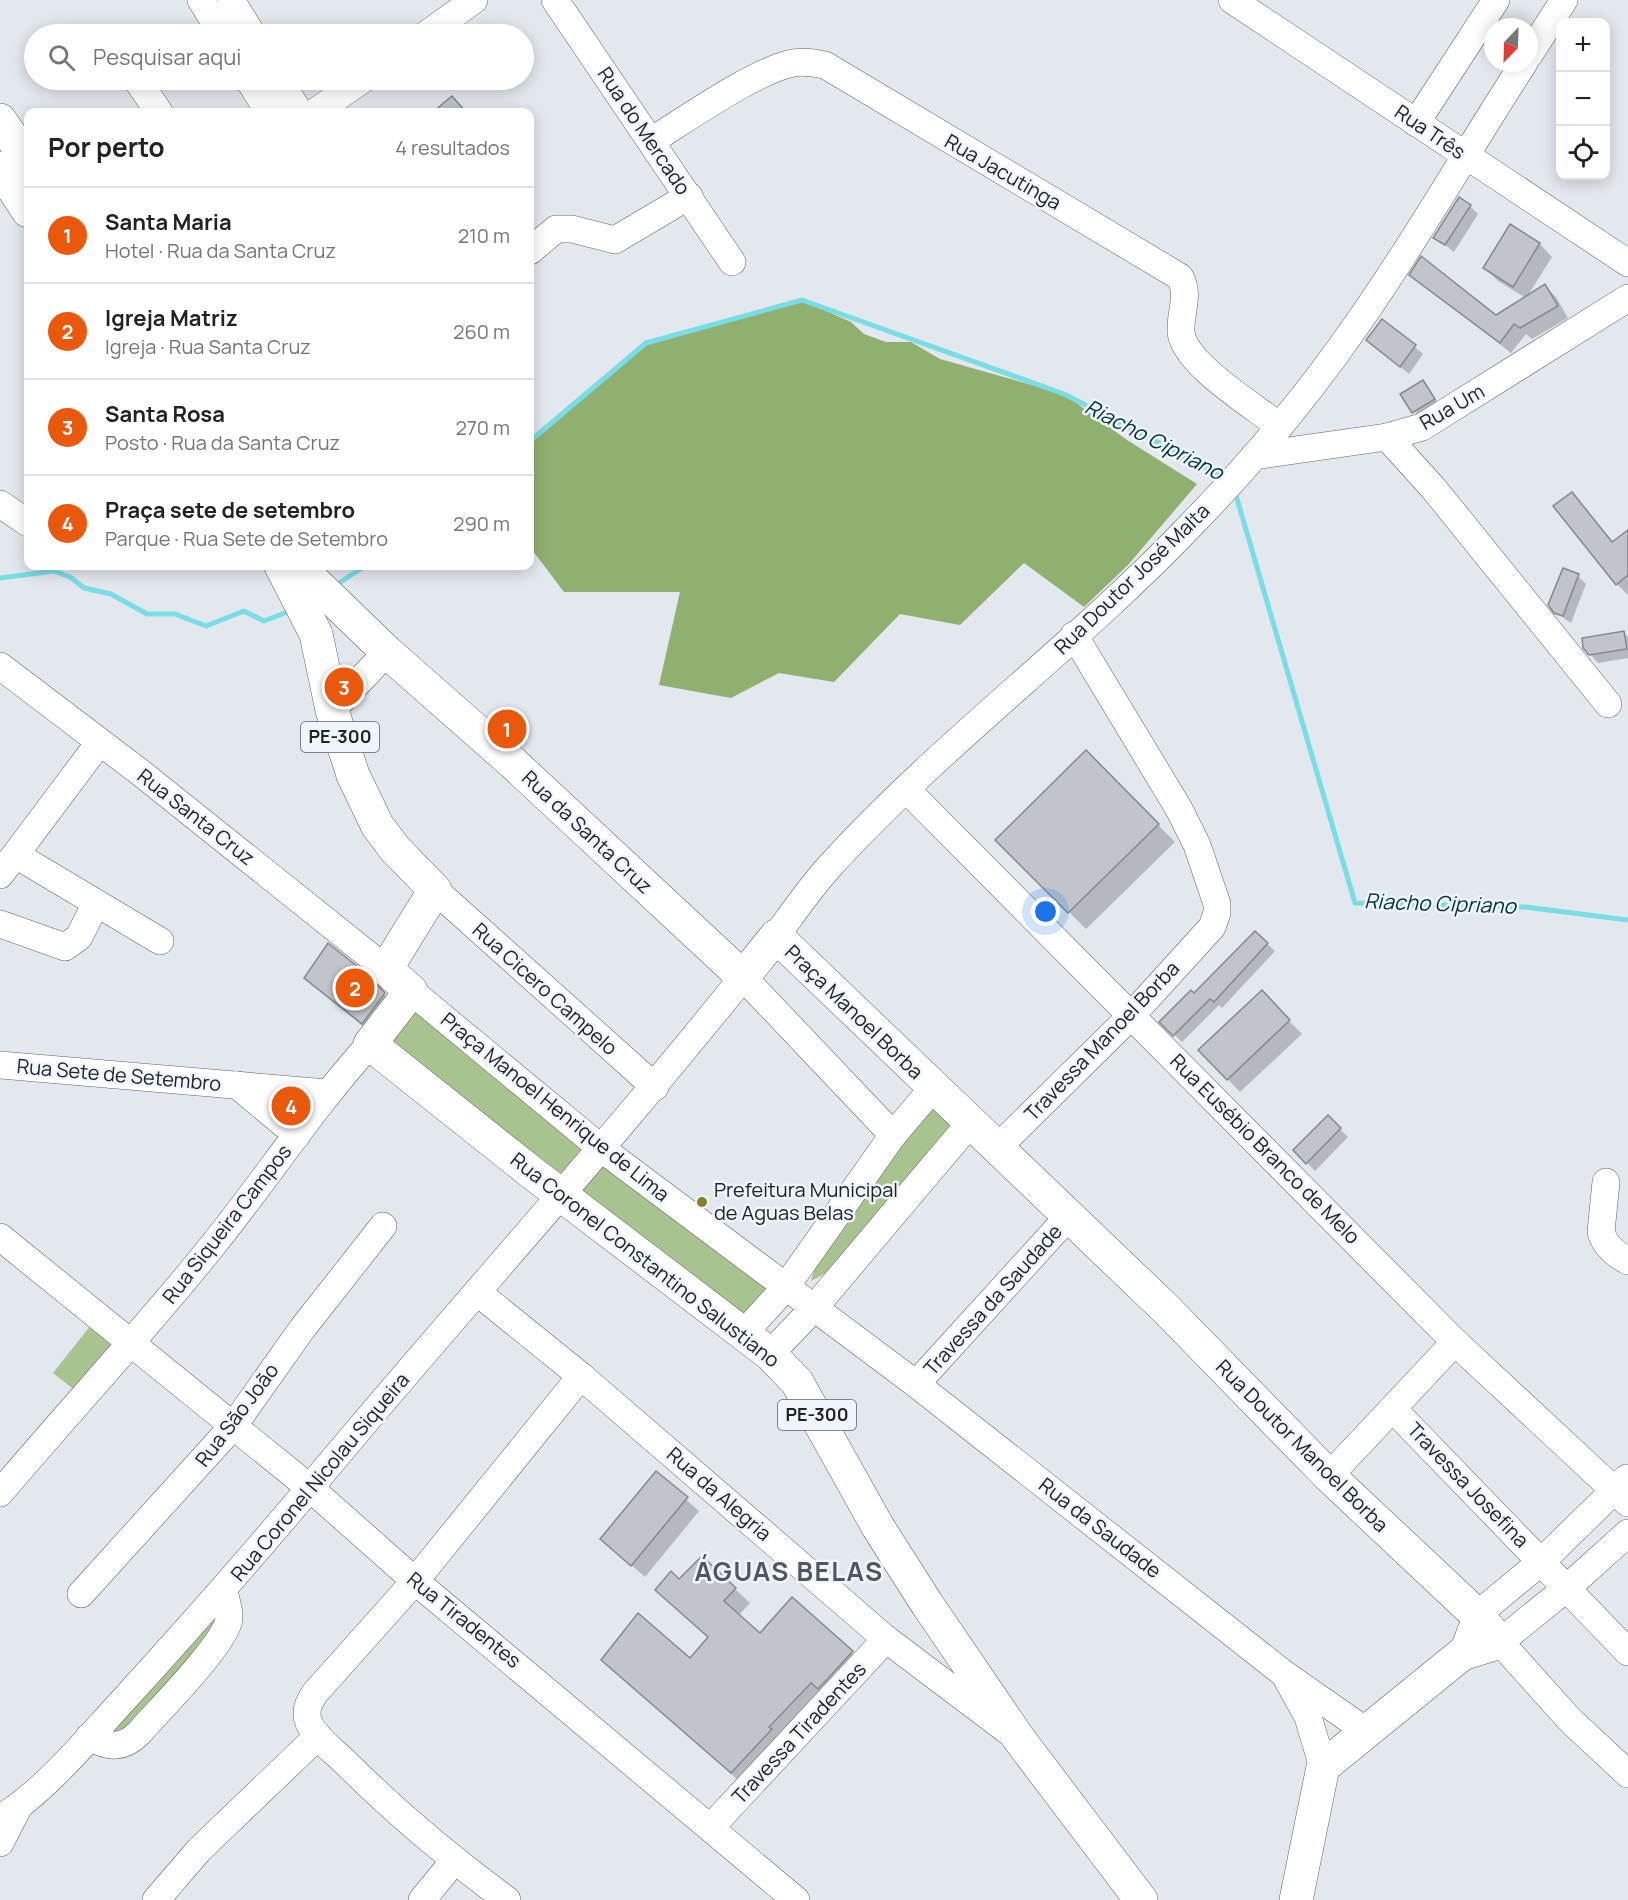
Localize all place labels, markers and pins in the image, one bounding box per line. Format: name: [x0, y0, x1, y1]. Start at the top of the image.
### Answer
pin: 3: [324, 664, 364, 710]
pin: 1: [488, 706, 526, 752]
pin: 2: [336, 966, 374, 1010]
pin: 4: [272, 1084, 310, 1128]
place label: Prefeitura Municipal de Aguas Belas: [714, 1176, 898, 1226]
marker: Prefeitura Municipal de Aguas Belas: [695, 1195, 709, 1209]

